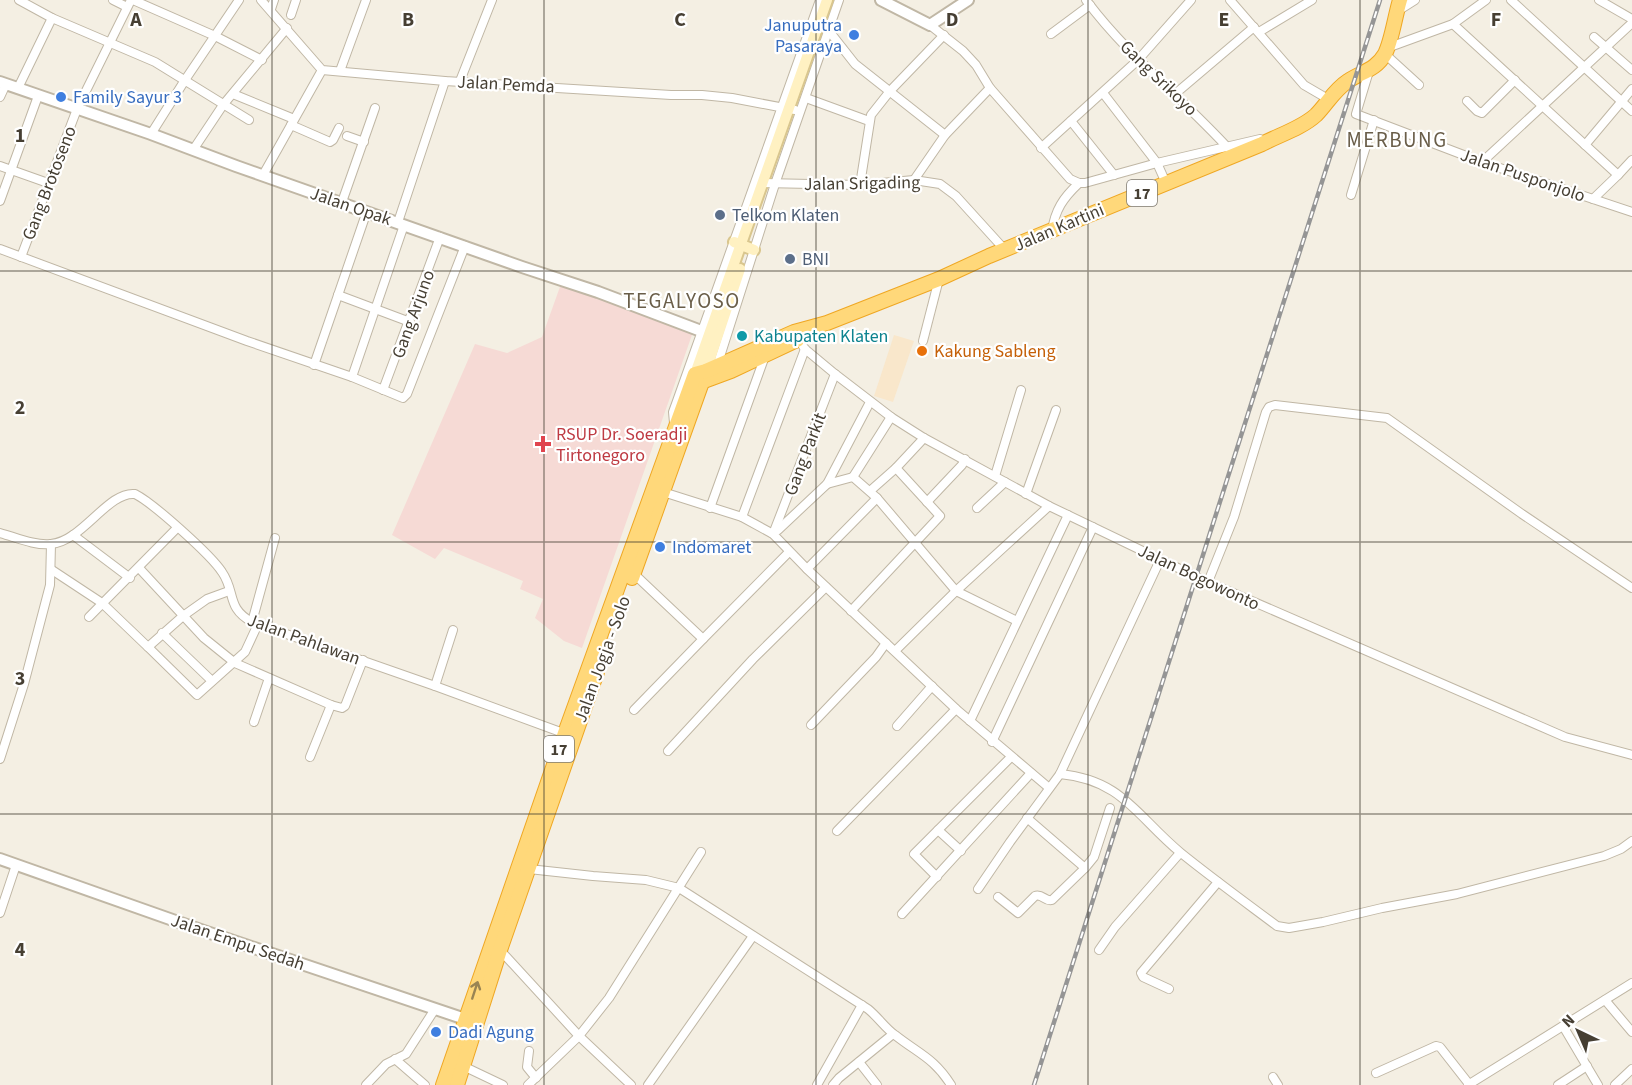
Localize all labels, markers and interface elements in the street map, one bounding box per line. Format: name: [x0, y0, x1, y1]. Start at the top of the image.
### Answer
text: A: [129, 6, 142, 34]
text: B: [402, 6, 414, 34]
text: C: [674, 6, 686, 34]
text: D: [946, 6, 958, 34]
text: E: [1219, 6, 1229, 34]
text: F: [1491, 6, 1501, 34]
place label: Januputra Pasaraya: [764, 13, 842, 59]
marker: Januputra Pasaraya: [847, 28, 861, 42]
street label: Gang Srikoyo: [1114, 35, 1203, 122]
street label: Jalan Pemda: [457, 69, 555, 100]
place label: Family Sayur 3: [73, 85, 182, 110]
marker: Family Sayur 3: [54, 90, 68, 104]
text: 1: [15, 122, 25, 150]
street label: Gang Brotoseno: [16, 122, 83, 244]
district label: MERBUNG: [1346, 125, 1448, 155]
street label: Jalan Pusponjolo: [1457, 142, 1589, 209]
street label: Jalan Srigading: [804, 170, 920, 197]
road number: 17: [1127, 180, 1157, 206]
street label: Jalan Opak: [307, 181, 395, 232]
street label: Jalan Kartini: [1010, 197, 1108, 258]
place label: Telkom Klaten: [732, 203, 839, 228]
marker: Telkom Klaten: [713, 208, 727, 222]
place label: BNI: [802, 247, 829, 272]
marker: BNI: [783, 252, 797, 266]
street label: Gang Arjuno: [386, 266, 441, 362]
district label: TEGALYOSO: [623, 286, 741, 316]
place label: Kabupaten Klaten: [754, 324, 888, 349]
marker: Kabupaten Klaten: [735, 329, 749, 343]
place label: Kakung Sableng: [934, 339, 1056, 364]
marker: Kakung Sableng: [915, 344, 929, 358]
text: 2: [15, 394, 25, 422]
street label: Gang Parkit: [778, 409, 833, 499]
place label: RSUP Dr. Soeradji Tirtonegoro: [556, 422, 687, 468]
marker: RSUP Dr. Soeradji Tirtonegoro: [534, 435, 552, 453]
place label: Indomaret: [672, 535, 751, 560]
street label: Jalan Bogowonto: [1134, 538, 1264, 617]
marker: Indomaret: [653, 540, 667, 554]
street label: Jalan Jogja - Solo: [568, 592, 637, 726]
street label: Jalan Pahlawan: [244, 607, 364, 671]
text: 3: [15, 665, 25, 693]
road number: 17: [544, 736, 574, 762]
street label: Jalan Empu Sedah: [168, 908, 308, 977]
text: 4: [15, 936, 26, 964]
one-way arrow: [471, 981, 482, 1000]
north arrow: [1548, 1001, 1608, 1061]
text: N: [1557, 1009, 1580, 1033]
place label: Dadi Agung: [448, 1020, 534, 1045]
marker: Dadi Agung: [429, 1025, 443, 1039]

